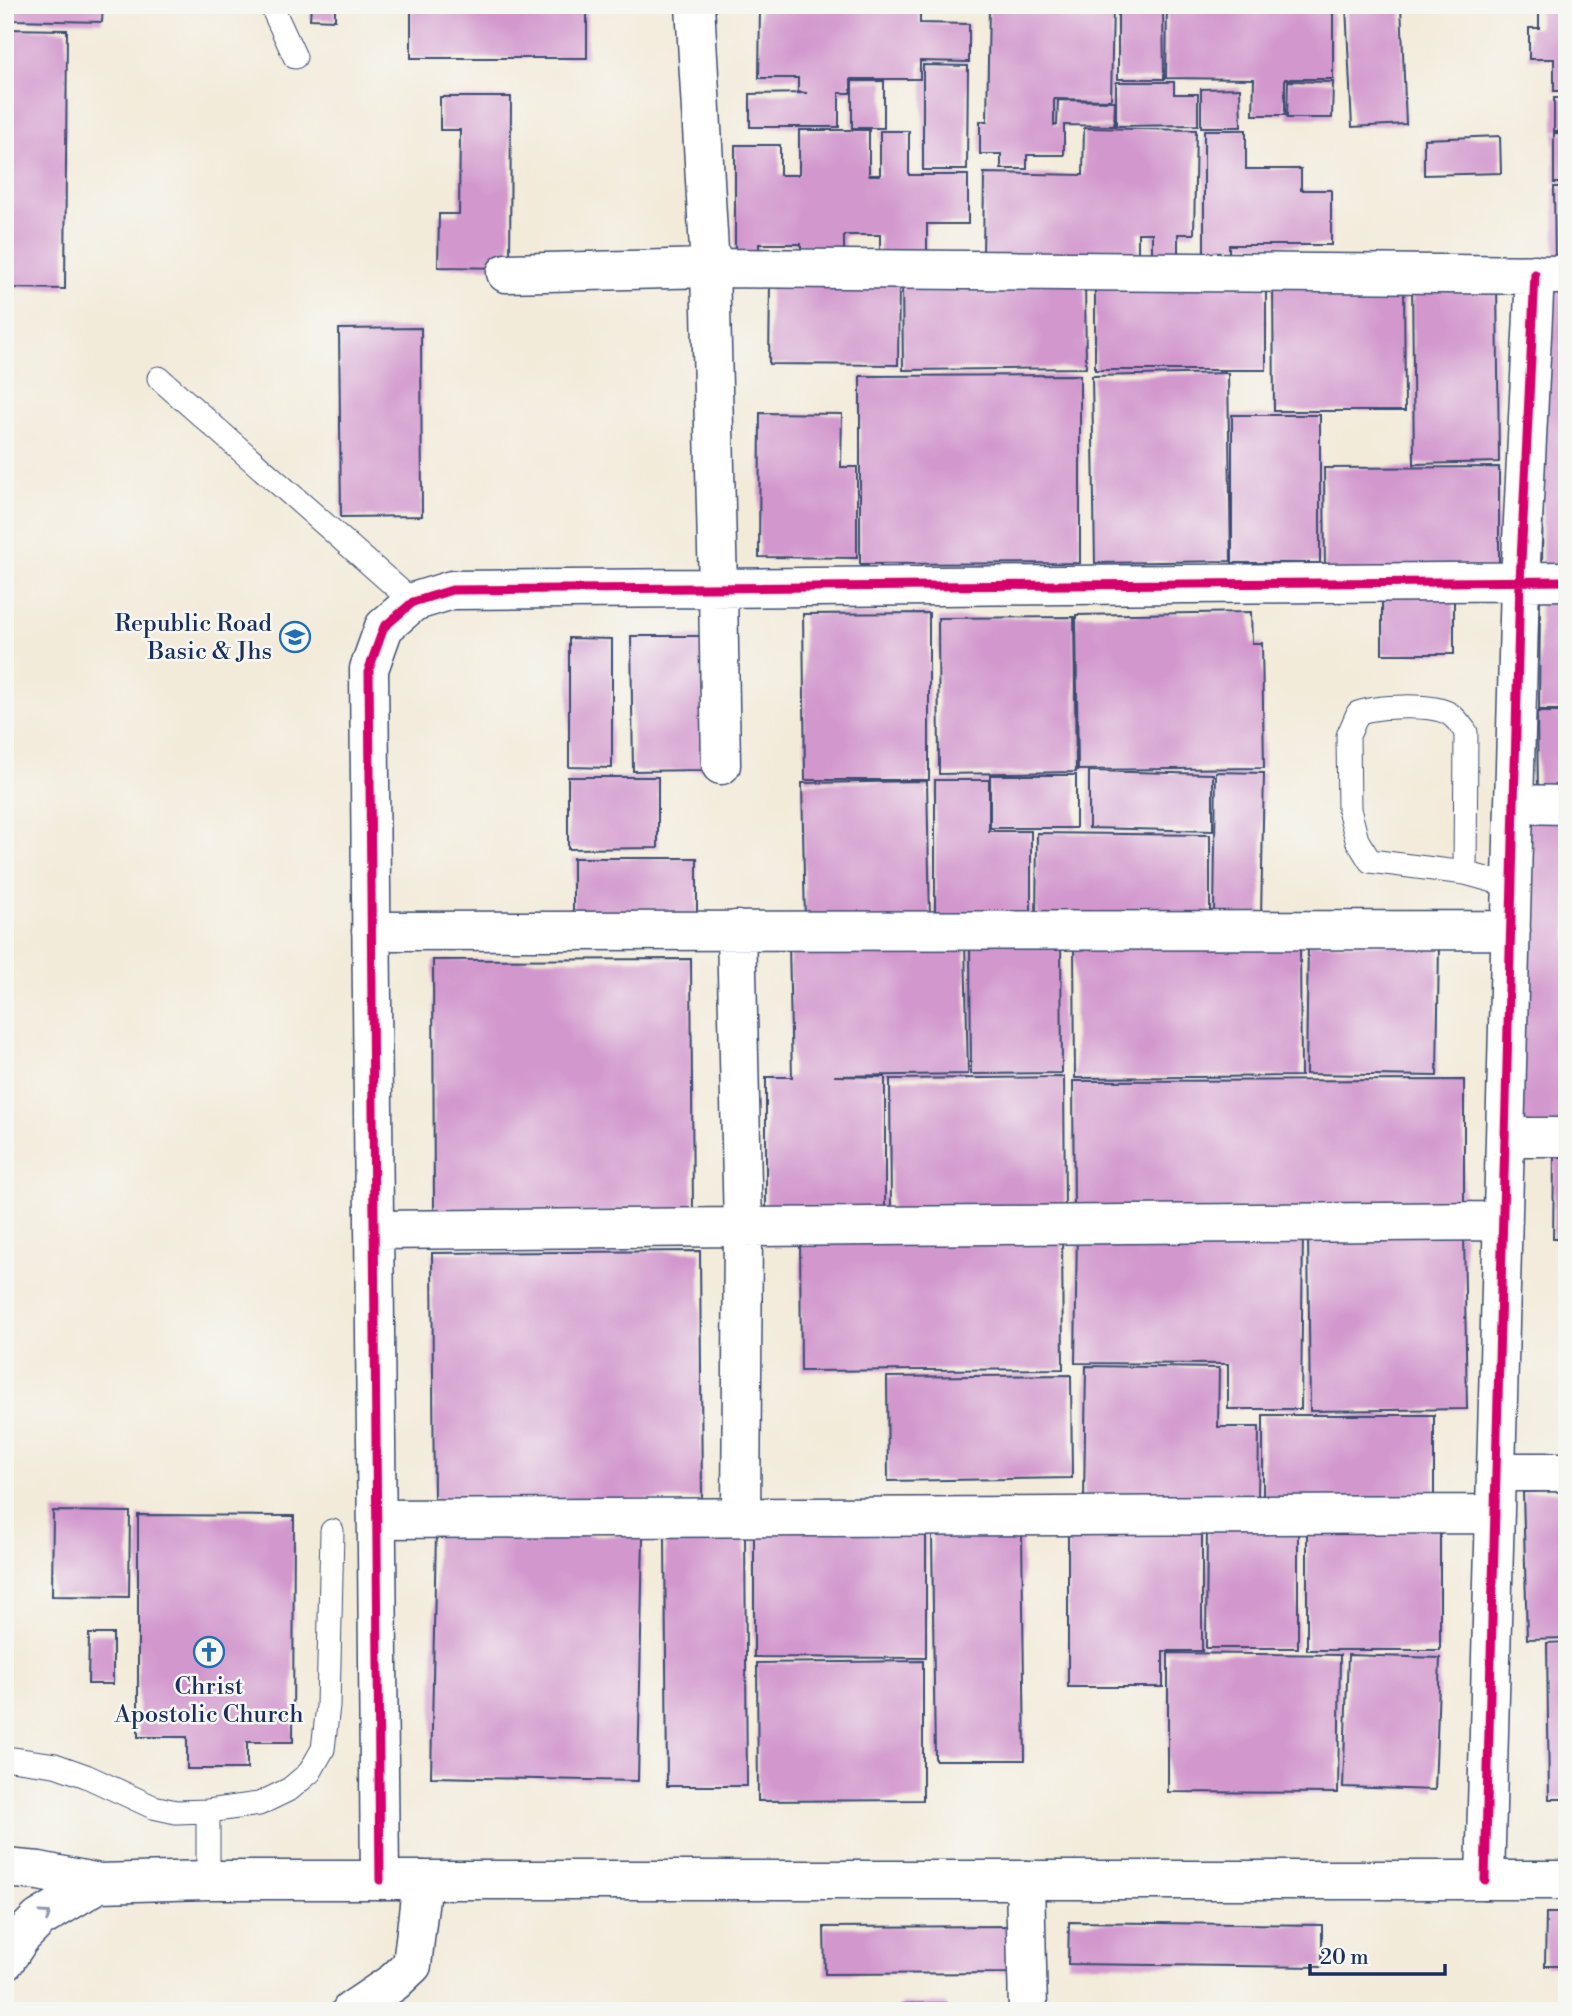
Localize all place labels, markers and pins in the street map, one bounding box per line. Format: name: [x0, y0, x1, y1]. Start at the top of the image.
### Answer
place label: Republic Road Basic & Jhs: [115, 609, 272, 667]
school or university icon: Republic Road Basic & Jhs: [278, 620, 312, 654]
church icon: Christ Apostolic Church: [192, 1635, 226, 1669]
place label: Christ Apostolic Church: [113, 1672, 304, 1730]

